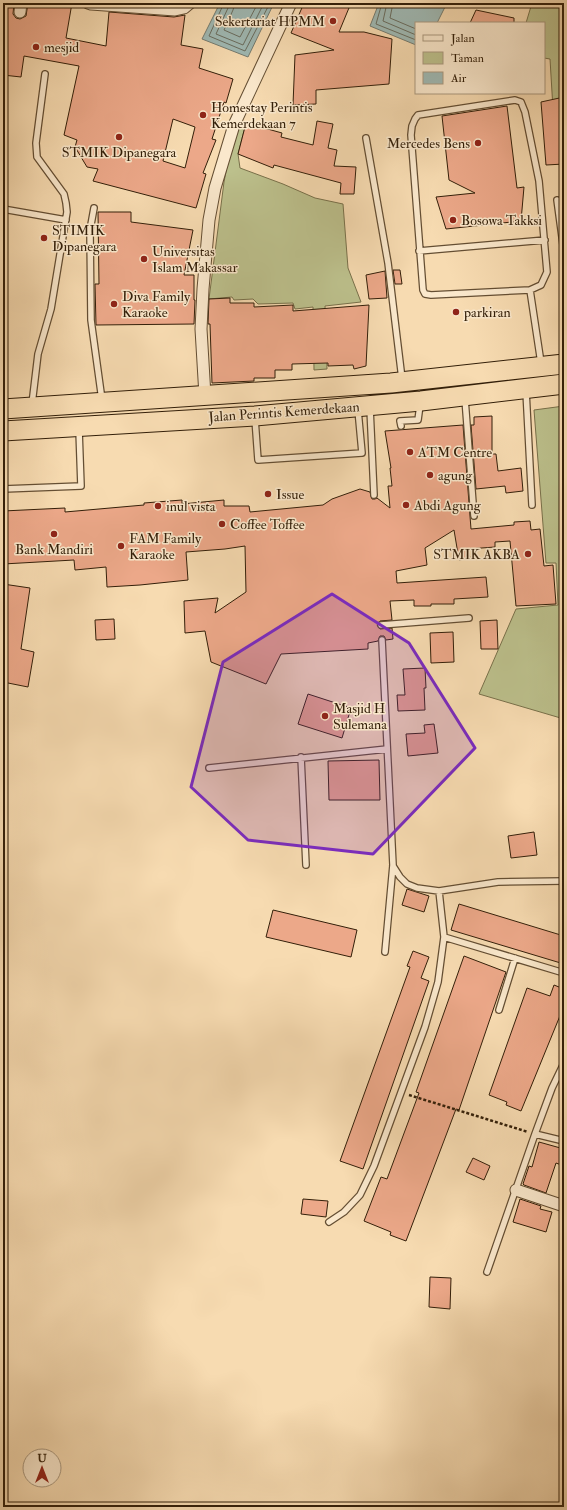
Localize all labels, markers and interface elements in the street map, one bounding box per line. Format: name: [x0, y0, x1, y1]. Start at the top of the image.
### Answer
place label: Sekertariat HPMM: [215, 13, 325, 30]
marker: Sekertariat HPMM: [328, 16, 338, 26]
legend: [415, 22, 545, 94]
text: Jalan: [450, 31, 475, 46]
place label: mesjid: [44, 39, 79, 56]
marker: mesjid: [31, 42, 41, 52]
text: Taman: [451, 51, 484, 66]
text: Air: [450, 71, 467, 86]
place label: Homestay Perintis Kemerdekaan 7: [211, 99, 313, 132]
marker: Homestay Perintis Kemerdekaan 7: [198, 110, 208, 120]
marker: STMIK Dipanegara: [114, 132, 124, 142]
place label: Mercedes Bens: [387, 135, 470, 152]
marker: Mercedes Bens: [473, 138, 483, 148]
place label: STMIK Dipanegara: [62, 144, 177, 162]
place label: Bosowa Takksi: [461, 212, 542, 229]
marker: Bosowa Takksi: [448, 215, 458, 225]
place label: STIMIK Dipanegara: [52, 222, 117, 256]
marker: STIMIK Dipanegara: [39, 233, 49, 243]
place label: Universitas Islam Makassar: [152, 243, 238, 276]
marker: Universitas Islam Makassar: [139, 254, 149, 264]
place label: Diva Family Karaoke: [122, 288, 191, 321]
marker: Diva Family Karaoke: [109, 299, 119, 309]
place label: parkiran: [463, 304, 511, 322]
marker: parkiran: [451, 307, 461, 317]
street label: Jalan Perintis Kemerdekaan: [207, 398, 360, 426]
place label: ATM Centre: [417, 444, 492, 461]
marker: ATM Centre: [405, 447, 415, 457]
place label: agung: [438, 467, 473, 484]
marker: agung: [425, 470, 435, 480]
place label: Issue: [276, 486, 304, 503]
marker: Issue: [263, 489, 273, 499]
place label: Abdi Agung: [413, 497, 482, 514]
place label: inul vista: [166, 498, 216, 515]
marker: Abdi Agung: [401, 500, 411, 510]
marker: inul vista: [153, 501, 163, 511]
place label: Coffee Toffee: [230, 516, 305, 533]
marker: Coffee Toffee: [217, 519, 227, 529]
marker: Bank Mandiri: [49, 529, 59, 539]
place label: FAM Family Karaoke: [129, 530, 202, 563]
place label: Bank Mandiri: [15, 541, 93, 558]
marker: FAM Family Karaoke: [116, 541, 126, 551]
place label: STMIK AKBA: [433, 546, 520, 563]
marker: STMIK AKBA: [523, 549, 533, 559]
place label: Masjid H Sulemana: [333, 700, 387, 733]
marker: Masjid H Sulemana: [320, 711, 330, 721]
north arrow: [22, 1448, 62, 1488]
text: U: [37, 1452, 47, 1465]

